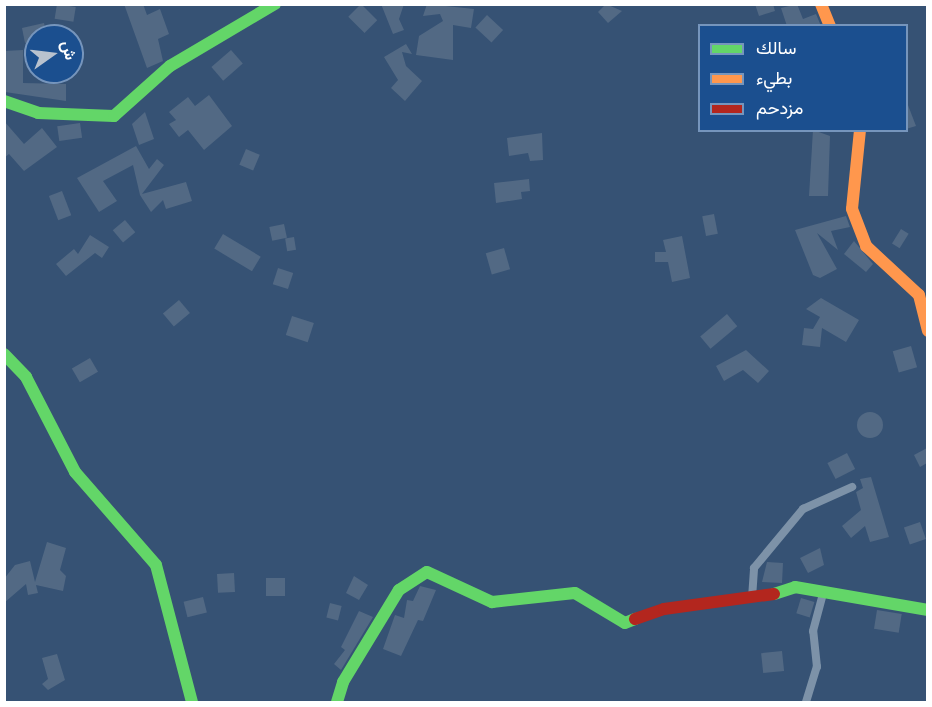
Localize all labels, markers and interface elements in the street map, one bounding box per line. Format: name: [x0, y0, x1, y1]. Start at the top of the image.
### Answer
north arrow: [24, 24, 84, 84]
legend: [698, 24, 908, 132]
text: سالك: [756, 35, 796, 59]
text: ش: [57, 38, 83, 62]
text: بطيء: [756, 65, 792, 89]
text: مزدحم: [756, 95, 803, 119]

